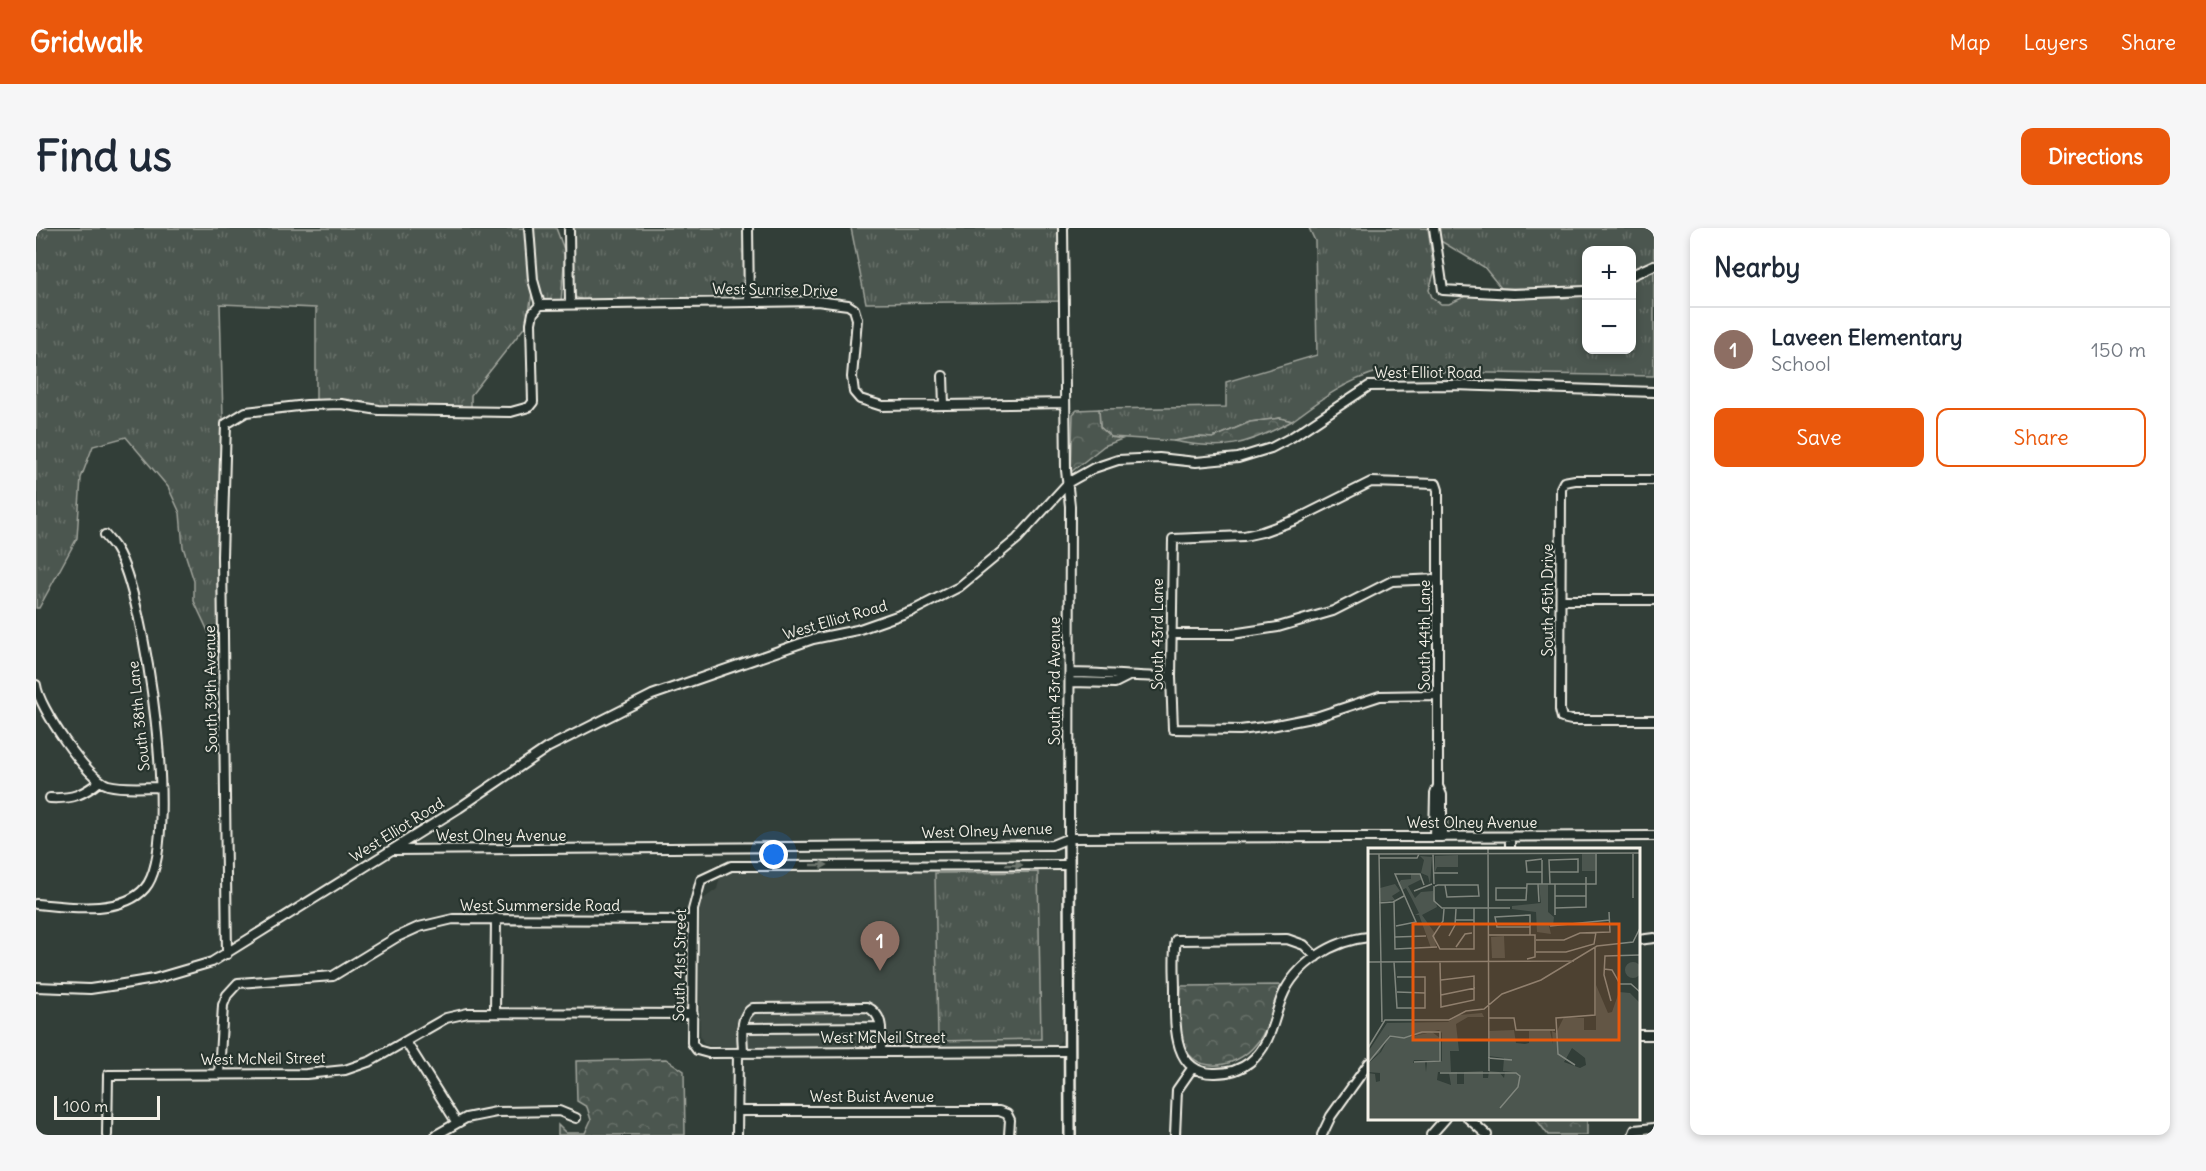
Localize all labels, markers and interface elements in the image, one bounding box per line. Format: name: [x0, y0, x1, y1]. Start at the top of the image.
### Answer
text: Gridwalk: [30, 24, 143, 60]
text: Map: [1950, 29, 1990, 56]
text: Layers: [2023, 29, 2088, 56]
text: Share: [2121, 29, 2176, 56]
button: Directions: [2021, 128, 2170, 185]
text: Find us: [36, 130, 172, 182]
map controls: [1582, 246, 1636, 354]
button: +: [1582, 246, 1636, 300]
text: Nearby: [1714, 251, 1800, 284]
street label: West Sunrise Drive: [712, 279, 838, 300]
button: −: [1582, 300, 1636, 354]
text: Laveen Elementary: [1771, 323, 1963, 351]
text: 1: [1730, 337, 1737, 362]
text: 150 m: [2091, 337, 2146, 362]
text: School: [1771, 351, 1831, 376]
street label: West Elliot Road: [1374, 363, 1482, 382]
button: Save: [1714, 408, 1924, 467]
button: Share: [1936, 408, 2146, 467]
street label: South 45th Drive: [1538, 544, 1557, 656]
street label: South 43rd Lane: [1148, 578, 1167, 690]
street label: South 44th Lane: [1415, 580, 1434, 690]
street label: West Elliot Road: [781, 596, 889, 643]
street label: South 43rd Avenue: [1045, 617, 1064, 745]
street label: South 39th Avenue: [200, 625, 221, 753]
street label: South 38th Lane: [123, 660, 154, 772]
street label: West Elliot Road: [346, 793, 448, 866]
street label: West Olney Avenue: [1407, 813, 1537, 832]
street label: West Olney Avenue: [921, 819, 1053, 842]
street label: West Olney Avenue: [436, 826, 566, 845]
your location: [759, 840, 788, 869]
inset map: [1368, 848, 1639, 1120]
one-way arrow: [809, 860, 828, 870]
one-way arrow: [1004, 860, 1023, 870]
street label: West Summerside Road: [460, 896, 620, 915]
street label: South 41st Street: [669, 908, 690, 1022]
pin: 1: [860, 922, 900, 971]
street label: West McNeil Street: [821, 1028, 945, 1047]
street label: West McNeil Street: [200, 1048, 326, 1069]
street label: West Buist Avenue: [810, 1087, 934, 1106]
scale bar: [54, 1093, 160, 1120]
text: 100 m: [63, 1096, 108, 1116]

